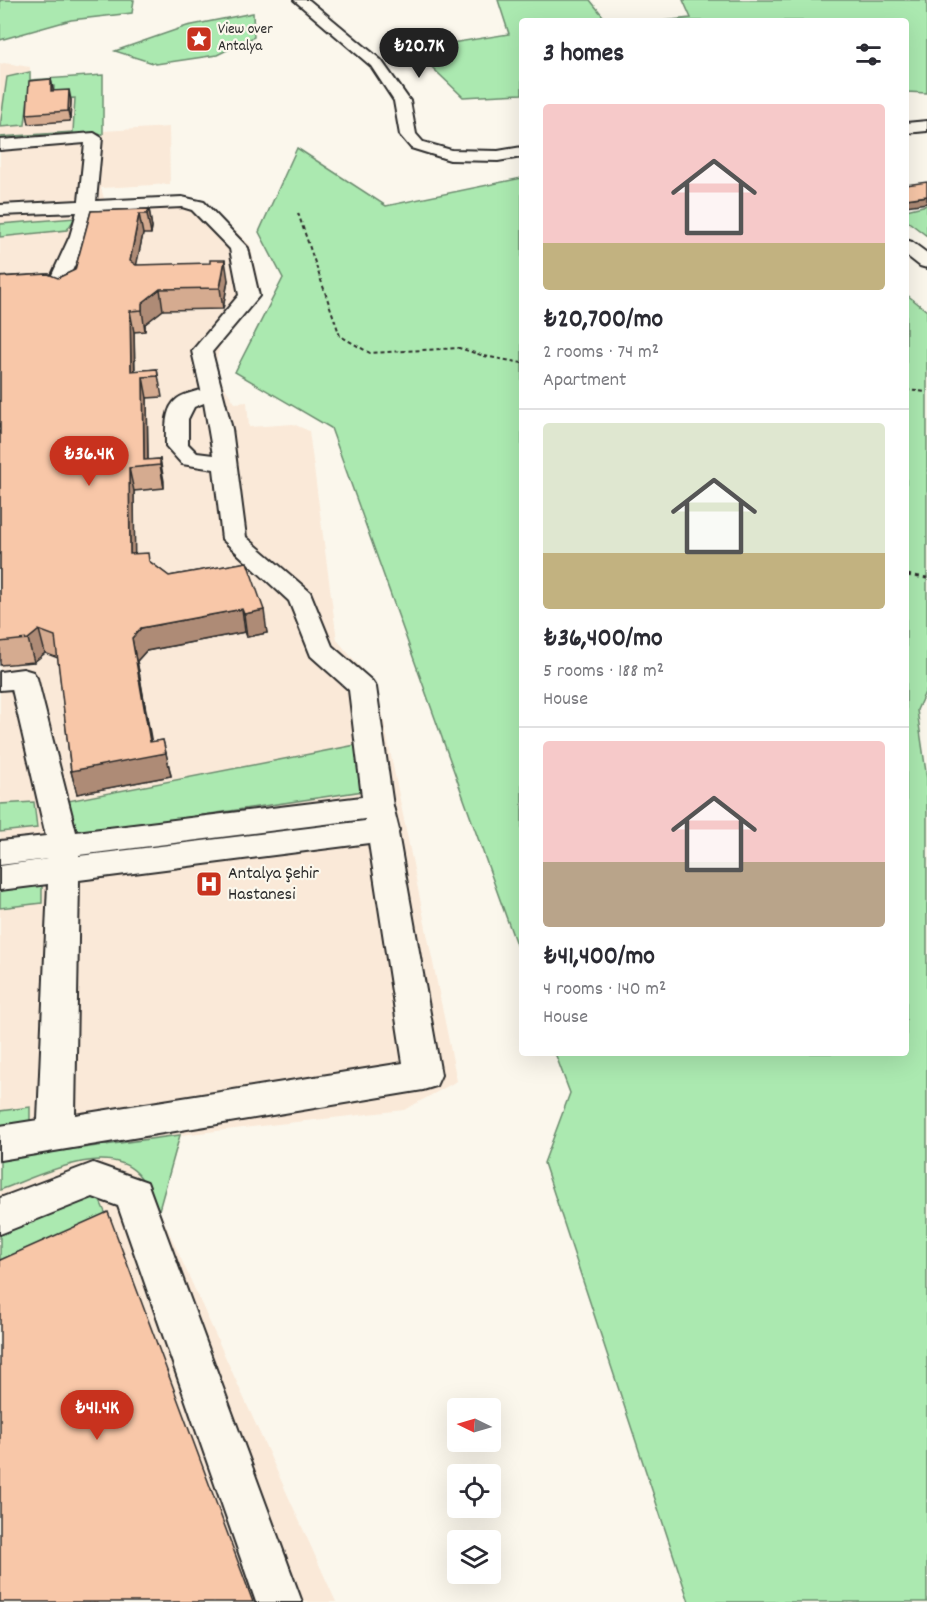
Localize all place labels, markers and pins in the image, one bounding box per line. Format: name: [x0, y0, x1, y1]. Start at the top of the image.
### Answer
place label: View over Antalya: [218, 19, 273, 58]
place icon: View over Antalya: [184, 24, 214, 54]
pin: ₺20.7K: [370, 28, 468, 79]
pin: ₺36.4K: [40, 436, 138, 487]
place label: Antalya Şehir Hastanesi: [228, 862, 319, 908]
hospital icon: Antalya Şehir Hastanesi: [194, 869, 224, 899]
pin: ₺41.4K: [48, 1390, 146, 1441]

